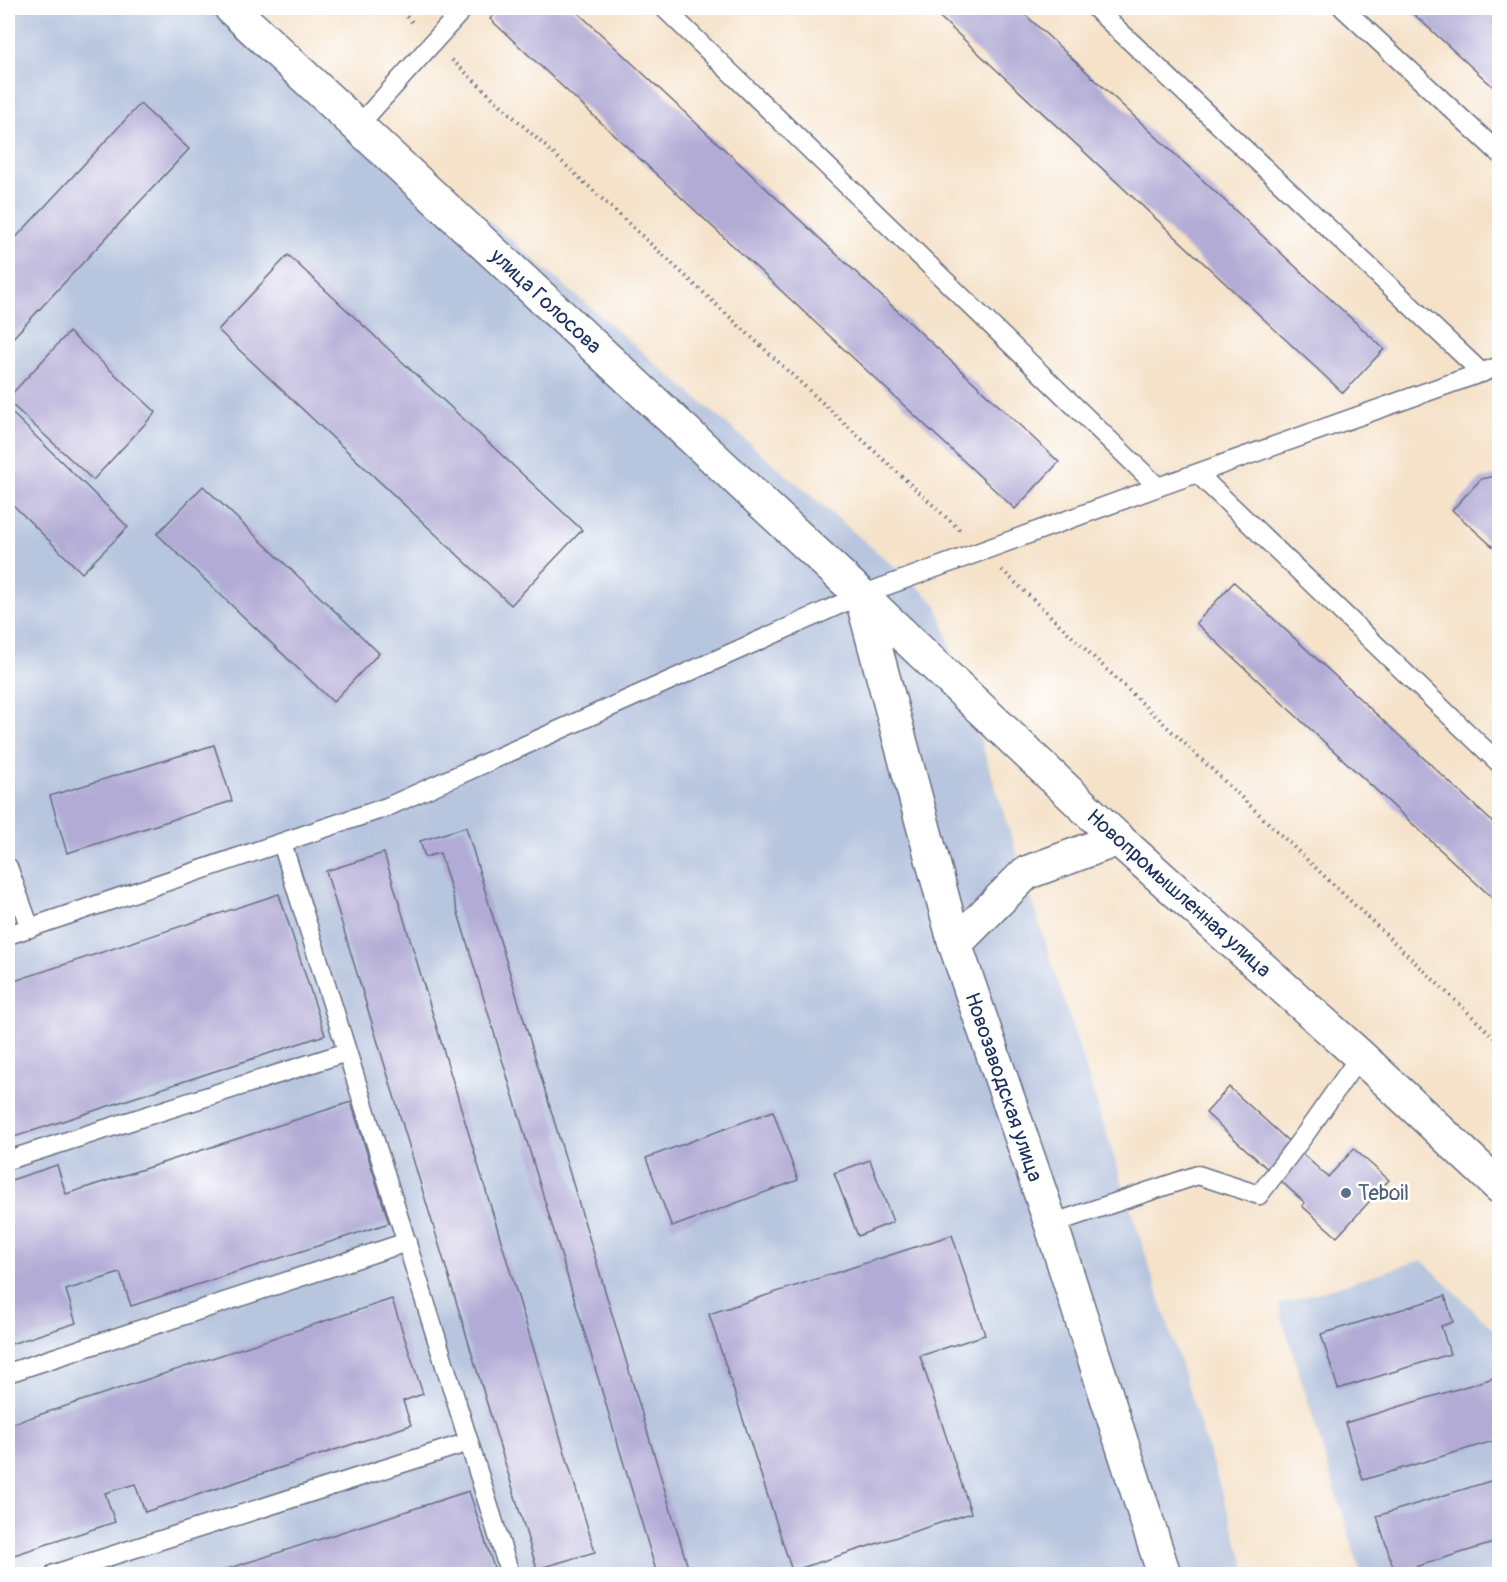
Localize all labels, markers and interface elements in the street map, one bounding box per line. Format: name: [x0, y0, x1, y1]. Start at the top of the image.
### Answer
street label: улица Голосова: [484, 242, 607, 360]
street label: Новопромышленная улица: [1081, 803, 1277, 983]
street label: Новозаводская улица: [958, 989, 1049, 1185]
place label: Teboil: [1358, 1180, 1409, 1207]
marker: Teboil: [1339, 1186, 1353, 1200]

